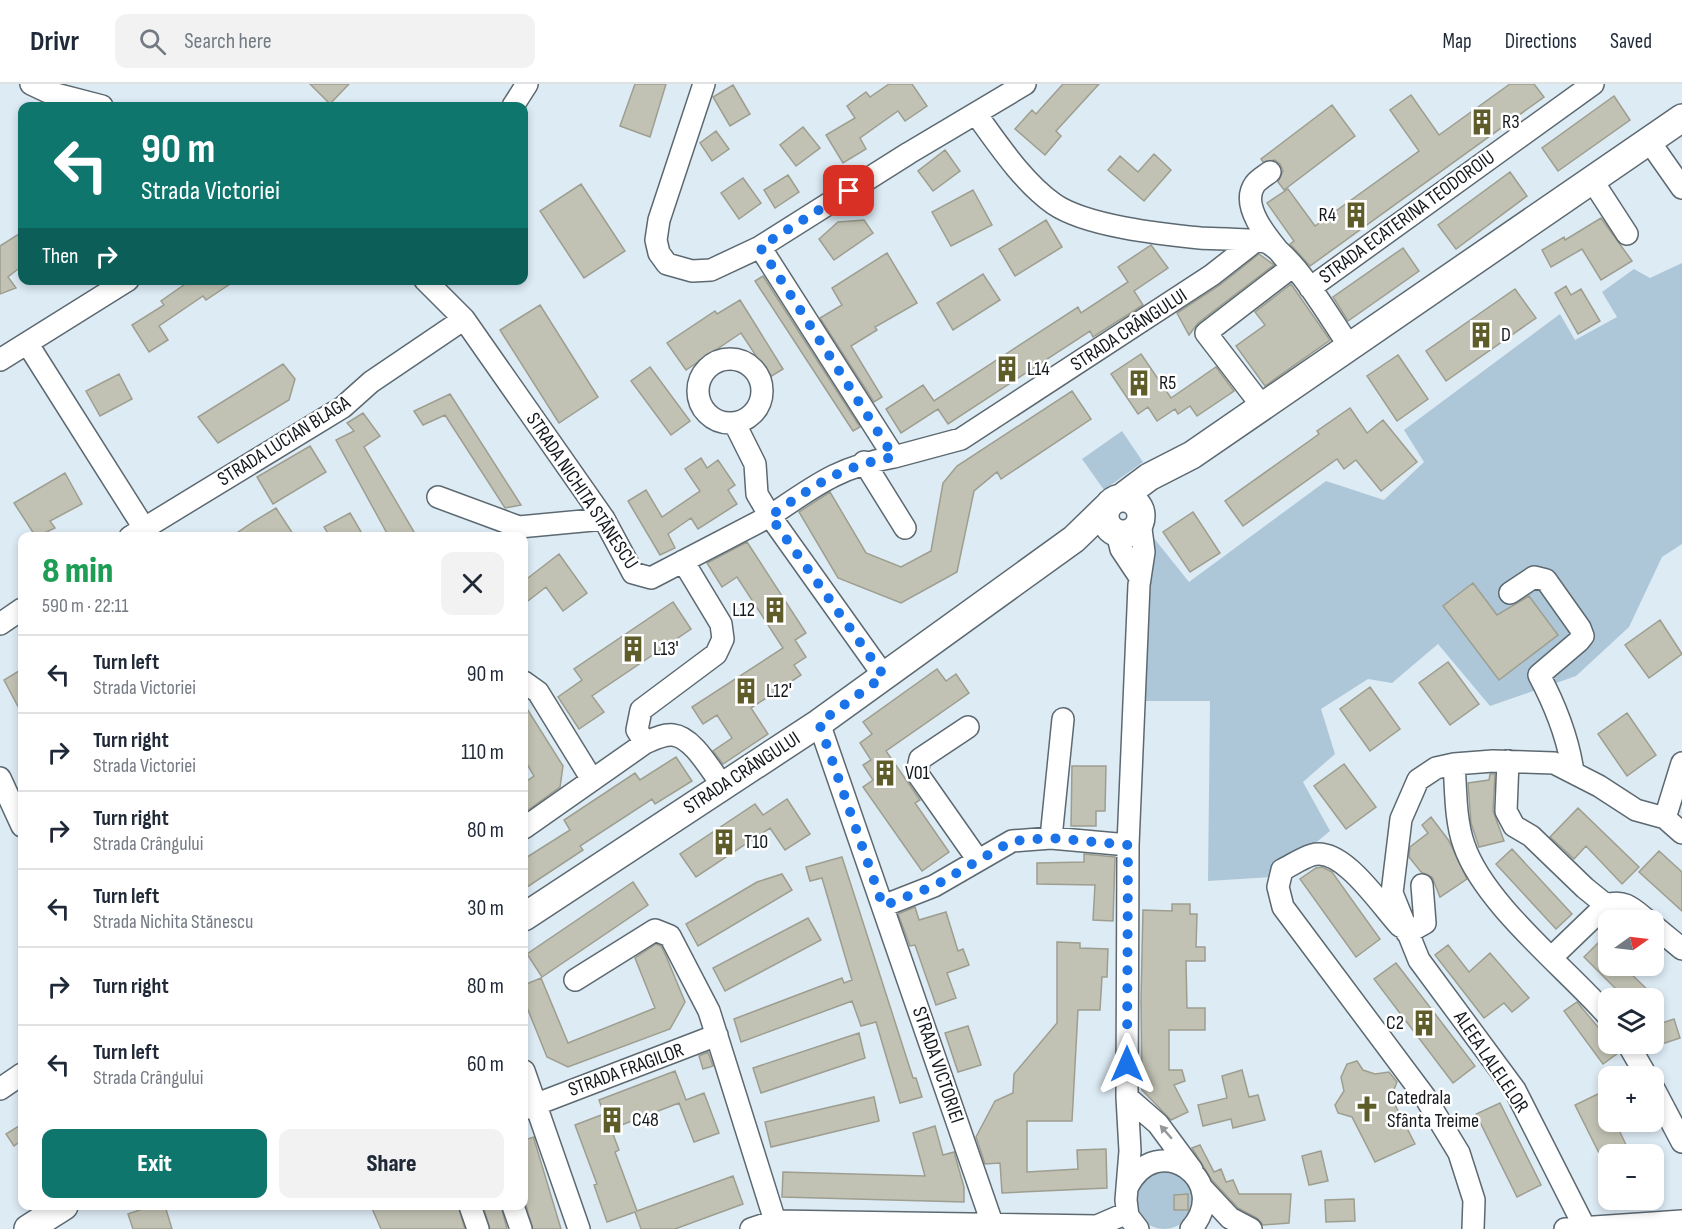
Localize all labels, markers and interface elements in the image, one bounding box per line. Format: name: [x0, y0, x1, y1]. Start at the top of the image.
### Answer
search box: [115, 14, 535, 68]
text: Drivr: [30, 25, 79, 58]
icon: search: [136, 25, 169, 58]
text: Search here: [184, 28, 272, 55]
text: Map: [1442, 29, 1472, 54]
text: Directions: [1505, 29, 1577, 54]
text: Saved: [1610, 29, 1652, 54]
building icon: R3: [1467, 107, 1497, 137]
place label: R3: [1502, 110, 1520, 134]
text: 90 m: [141, 124, 215, 175]
icon: left: [42, 126, 120, 204]
street label: STRADA ECATERINA TEODOROIU: [1315, 145, 1499, 289]
pin: [823, 165, 874, 216]
icon: arrive: [832, 174, 865, 207]
text: Strada Victoriei: [141, 175, 280, 207]
building icon: R4: [1341, 200, 1371, 230]
place label: R4: [1319, 203, 1336, 227]
icon: right: [90, 240, 123, 273]
text: Then: [42, 243, 78, 270]
street label: STRADA CRÂNGULUI: [1066, 283, 1192, 377]
building icon: D: [1466, 320, 1496, 350]
place label: D: [1501, 323, 1511, 347]
building icon: L14: [992, 354, 1022, 384]
place label: L14: [1027, 357, 1050, 381]
building icon: R5: [1124, 368, 1154, 398]
place label: R5: [1159, 371, 1176, 395]
street label: STRADA LUCIAN BLAGA: [213, 390, 355, 491]
street label: STRADA NICHITA STĂNESCU: [521, 408, 643, 574]
text: 8 min: [42, 550, 113, 593]
button: close: [441, 552, 504, 615]
text: 590 m · 22:11: [42, 594, 128, 618]
building icon: L12: [760, 595, 790, 625]
place label: L12: [732, 598, 755, 622]
building icon: L13': [618, 634, 648, 664]
place label: L13': [653, 637, 679, 661]
text: Turn left: [93, 649, 159, 676]
icon: left: [42, 658, 75, 691]
text: 90 m: [467, 661, 504, 688]
text: Strada Victoriei: [93, 676, 196, 700]
building icon: L12': [731, 676, 761, 706]
place label: L12': [766, 679, 792, 703]
street label: STRADA CRÂNGULUI: [679, 726, 805, 820]
text: Turn right: [93, 727, 169, 754]
icon: right: [42, 736, 75, 769]
text: 110 m: [461, 739, 504, 766]
text: Strada Victoriei: [93, 754, 196, 778]
building icon: V01: [870, 758, 900, 788]
place label: V01: [905, 761, 930, 785]
text: Turn right: [93, 805, 169, 832]
icon: right: [42, 814, 75, 847]
text: 80 m: [467, 817, 504, 844]
building icon: T10: [709, 827, 739, 857]
place label: T10: [744, 830, 768, 854]
text: Strada Crângului: [93, 832, 203, 856]
text: Turn left: [93, 883, 159, 910]
icon: left: [42, 892, 75, 925]
text: 30 m: [467, 895, 504, 922]
text: Strada Nichita Stănescu: [93, 910, 253, 934]
north arrow: [1598, 910, 1664, 976]
map controls: [1598, 910, 1664, 1210]
icon: right: [42, 970, 75, 1003]
text: Turn right: [93, 973, 169, 1000]
text: 80 m: [467, 973, 504, 1000]
button: layers: [1598, 988, 1664, 1054]
street label: STRADA VICTORIEI: [907, 1004, 969, 1126]
street label: ALEEA LALELELOR: [1448, 1006, 1534, 1117]
building icon: C2: [1409, 1008, 1439, 1038]
place label: C2: [1386, 1011, 1404, 1035]
position arrow: [1095, 1032, 1159, 1096]
street label: STRADA FRAGILOR: [565, 1038, 687, 1102]
text: Turn left: [93, 1039, 159, 1066]
icon: left: [42, 1048, 75, 1081]
text: 60 m: [467, 1051, 504, 1078]
text: Strada Crângului: [93, 1066, 203, 1090]
button: +: [1598, 1066, 1664, 1132]
place label: Catedrala Sfânta Treime: [1387, 1086, 1479, 1133]
church icon: Catedrala Sfânta Treime: [1352, 1094, 1382, 1124]
building icon: C48: [597, 1105, 627, 1135]
place label: C48: [632, 1108, 659, 1132]
one-way arrow: [1159, 1124, 1172, 1140]
button: Exit: [42, 1129, 267, 1198]
button: Share: [279, 1129, 504, 1198]
button: −: [1598, 1144, 1664, 1210]

